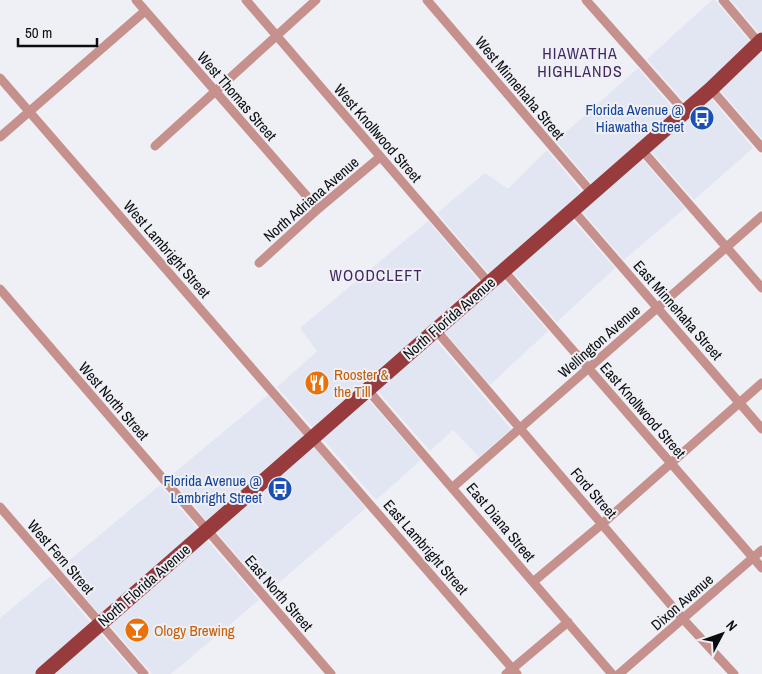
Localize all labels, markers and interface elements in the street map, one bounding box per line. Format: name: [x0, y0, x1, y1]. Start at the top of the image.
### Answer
scale bar: [18, 15, 96, 47]
text: 50 m: [25, 22, 52, 43]
street label: West Minnehaha Street: [470, 32, 570, 145]
district label: HIAWATHA HIGHLANDS: [537, 42, 623, 82]
street label: West Thomas Street: [192, 47, 282, 145]
street label: West Knollwood Street: [329, 79, 427, 187]
place label: Florida Avenue @ Hiawatha Street: [586, 99, 685, 137]
bus stop icon: Florida Avenue @ Hiawatha Street: [689, 105, 715, 131]
street label: North Adriana Avenue: [259, 152, 363, 246]
street label: West Lambright Street: [119, 196, 216, 303]
street label: East Minnehaha Street: [629, 256, 728, 365]
district label: WOODCLEFT: [330, 264, 422, 286]
street label: North Florida Avenue: [398, 272, 500, 364]
street label: Wellington Avenue: [554, 299, 645, 382]
street label: West North Street: [74, 357, 154, 445]
street label: East Knollwood Street: [595, 357, 691, 463]
place label: Rooster & the Till: [334, 364, 389, 402]
restaurant icon: Rooster & the Till: [304, 370, 330, 396]
street label: Ford Street: [566, 463, 622, 523]
place label: Florida Avenue @ Lambright Street: [164, 470, 263, 508]
bus stop icon: Florida Avenue @ Lambright Street: [267, 476, 293, 502]
street label: East Diana Street: [462, 478, 541, 566]
street label: East Lambright Street: [379, 495, 474, 599]
street label: West Fern Street: [23, 515, 100, 599]
street label: North Florida Avenue: [93, 539, 195, 631]
street label: East North Street: [240, 551, 318, 636]
street label: Dixon Avenue: [646, 569, 718, 635]
north arrow: [697, 609, 747, 659]
text: N: [722, 616, 741, 635]
bar icon: Ology Brewing: [124, 617, 150, 643]
place label: Ology Brewing: [154, 620, 235, 641]

